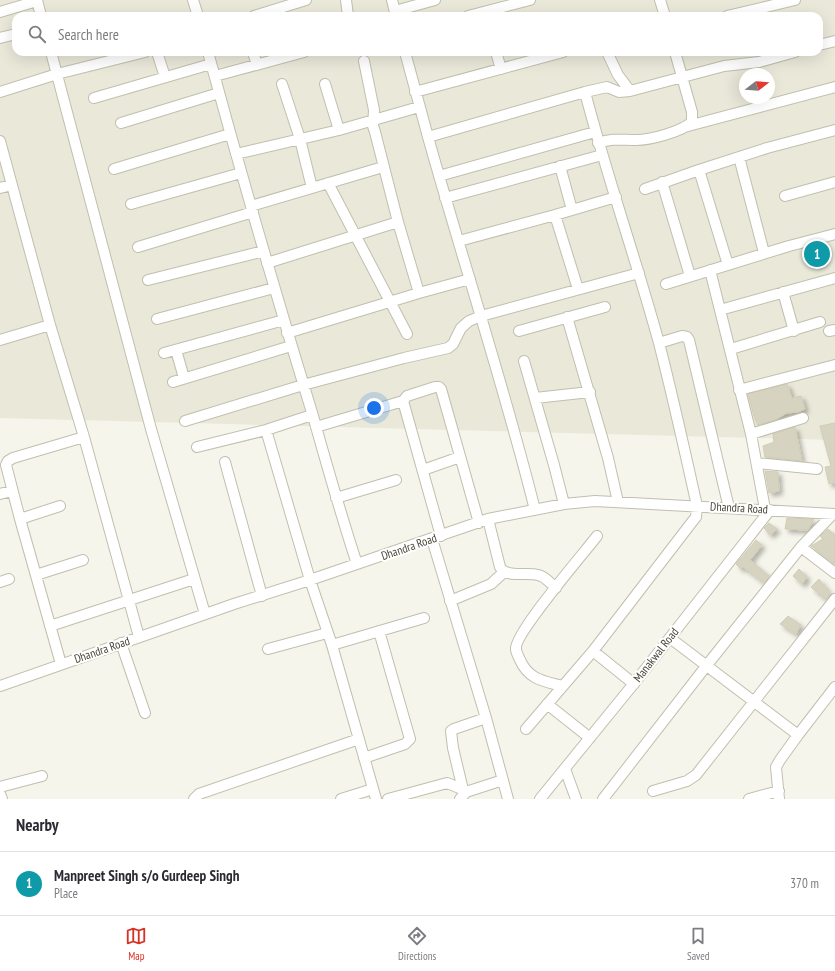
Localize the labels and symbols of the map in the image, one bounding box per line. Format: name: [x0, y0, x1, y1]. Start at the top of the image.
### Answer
north arrow: [739, 68, 775, 104]
pin: 1: [804, 239, 830, 269]
your location: [364, 398, 384, 418]
street label: Dhandra Road: [710, 498, 768, 517]
street label: Dhandra Road: [379, 530, 439, 563]
street label: Manakwal Road: [630, 625, 681, 685]
street label: Dhandra Road: [72, 633, 132, 666]

